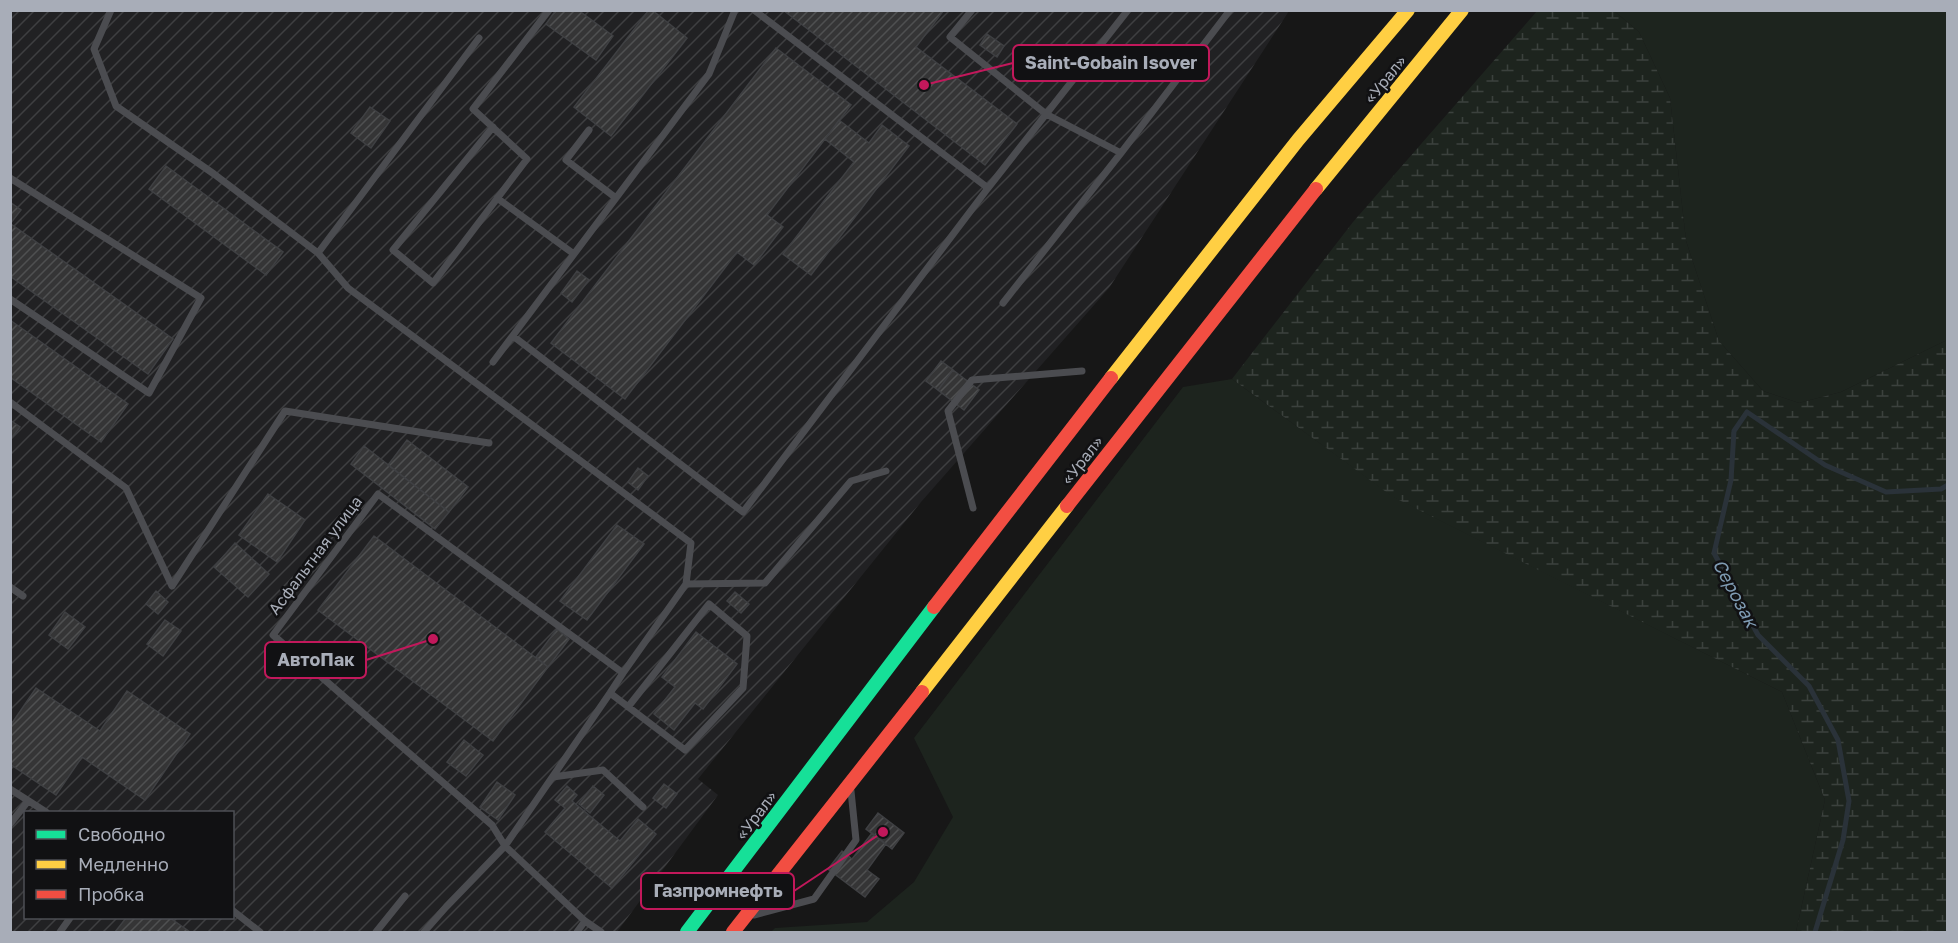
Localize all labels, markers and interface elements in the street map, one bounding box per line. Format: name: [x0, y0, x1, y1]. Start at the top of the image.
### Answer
callout: Saint-Gobain Isover: [1013, 45, 1209, 81]
text: Saint-Gobain Isover: [1025, 51, 1197, 73]
street label: «Урал»: [1360, 51, 1410, 107]
street label: «Урал»: [1057, 432, 1107, 488]
street label: Асфальтная улица: [264, 492, 366, 618]
water label: Серозак: [1709, 555, 1764, 633]
callout: АвтоПак: [265, 642, 366, 678]
text: АвтоПак: [277, 648, 355, 670]
street label: «Урал»: [731, 786, 781, 843]
legend: [24, 811, 234, 919]
text: Свободно: [78, 823, 165, 845]
text: Медленно: [78, 853, 169, 875]
callout: Газпромнефть: [641, 873, 794, 909]
text: Газпромнефть: [653, 879, 783, 901]
text: Пробка: [78, 883, 144, 905]

